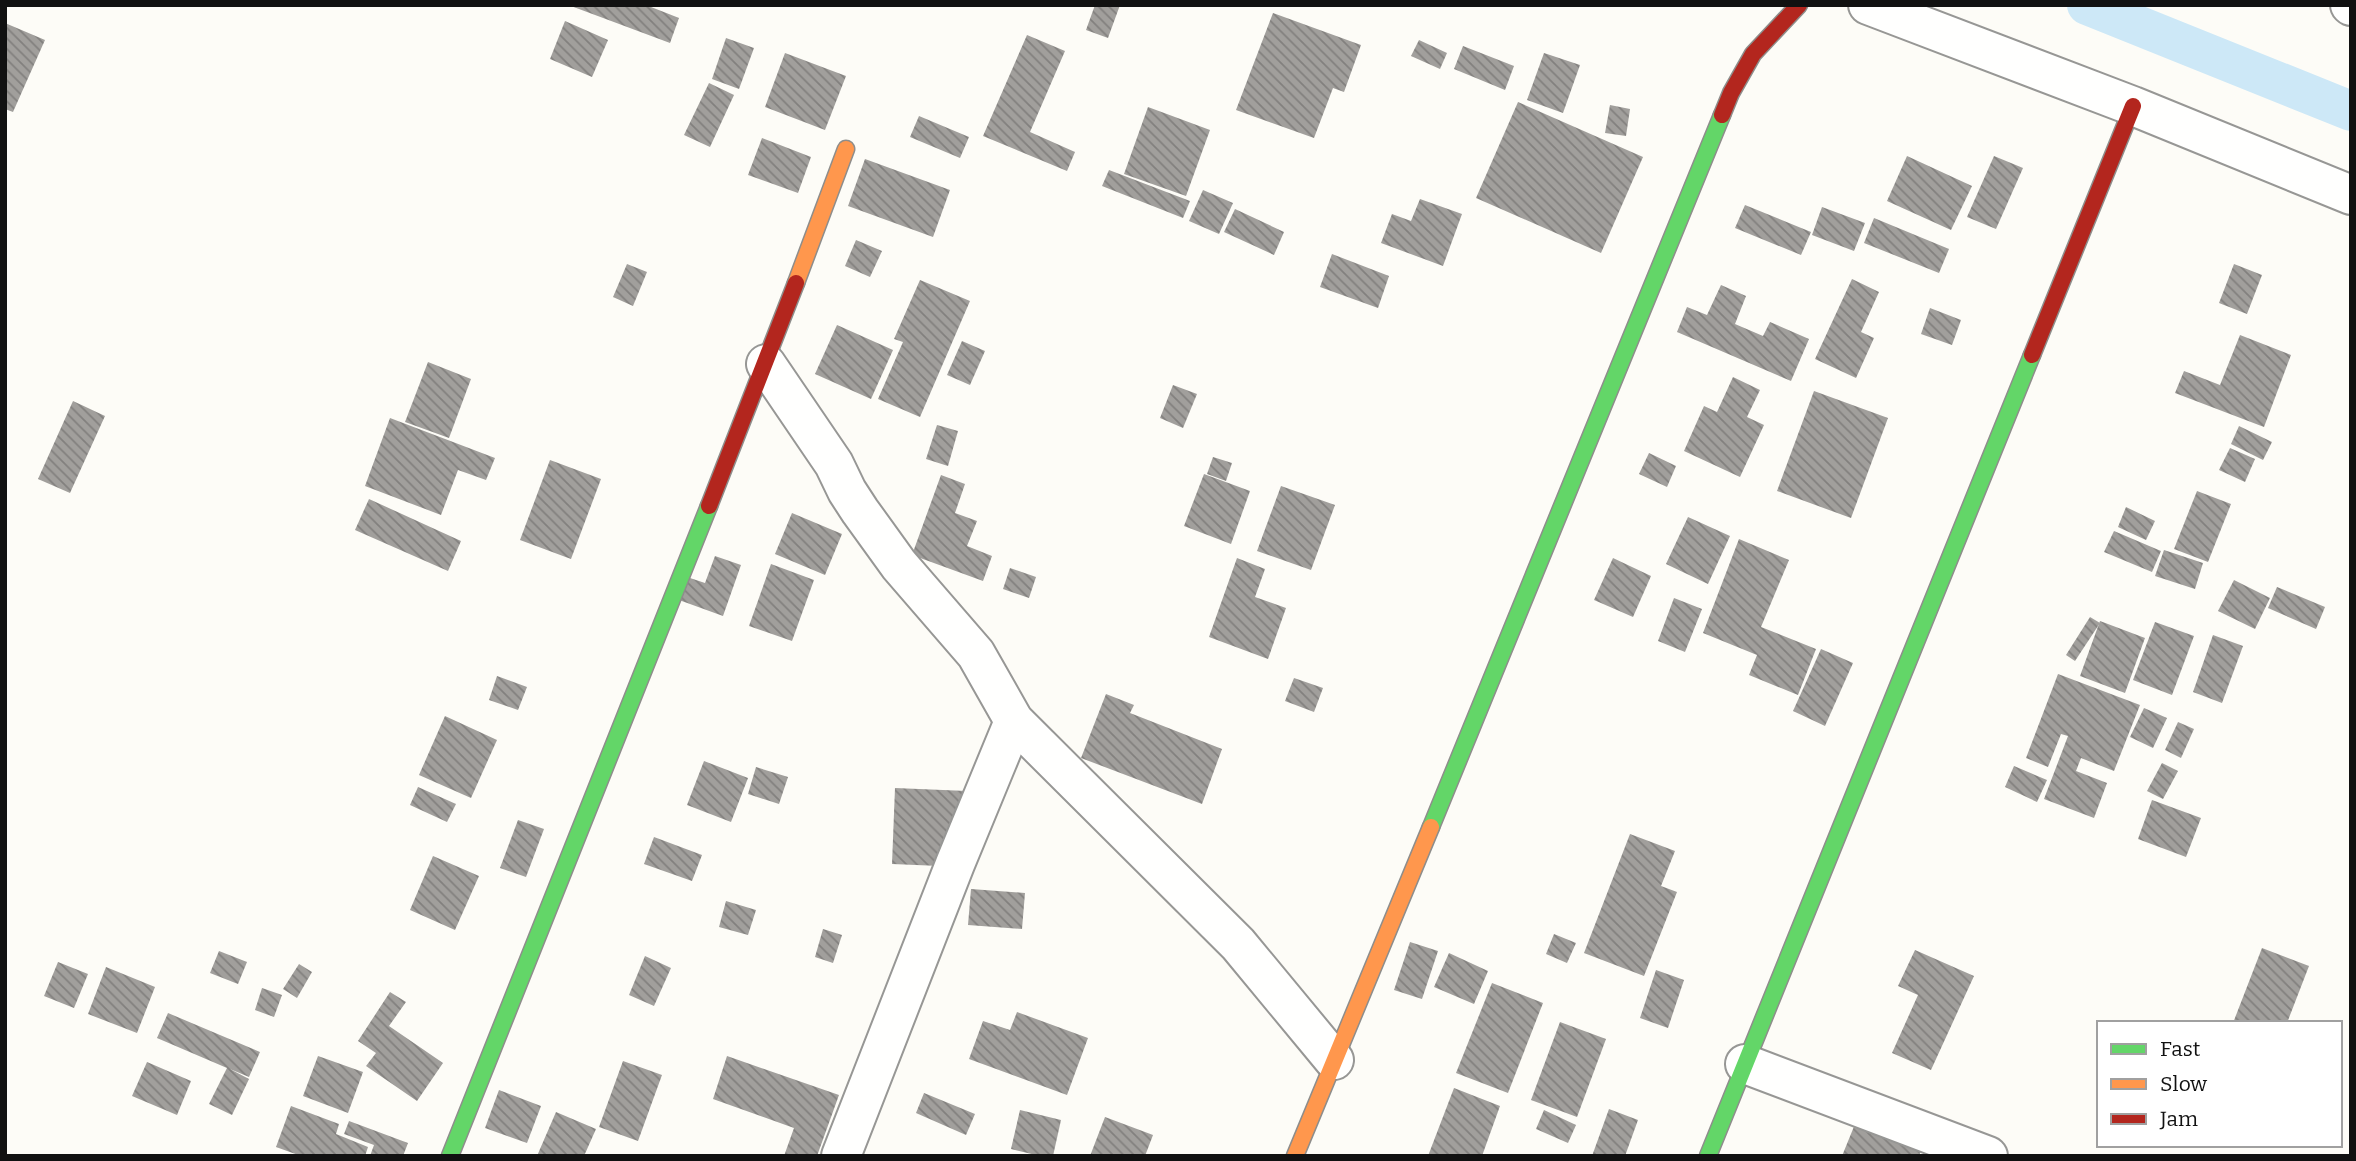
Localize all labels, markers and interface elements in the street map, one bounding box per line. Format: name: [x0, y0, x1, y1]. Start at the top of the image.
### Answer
legend: [2097, 1021, 2342, 1147]
text: Fast: [2160, 1036, 2201, 1062]
text: Slow: [2160, 1071, 2207, 1097]
text: Jam: [2159, 1106, 2198, 1132]

